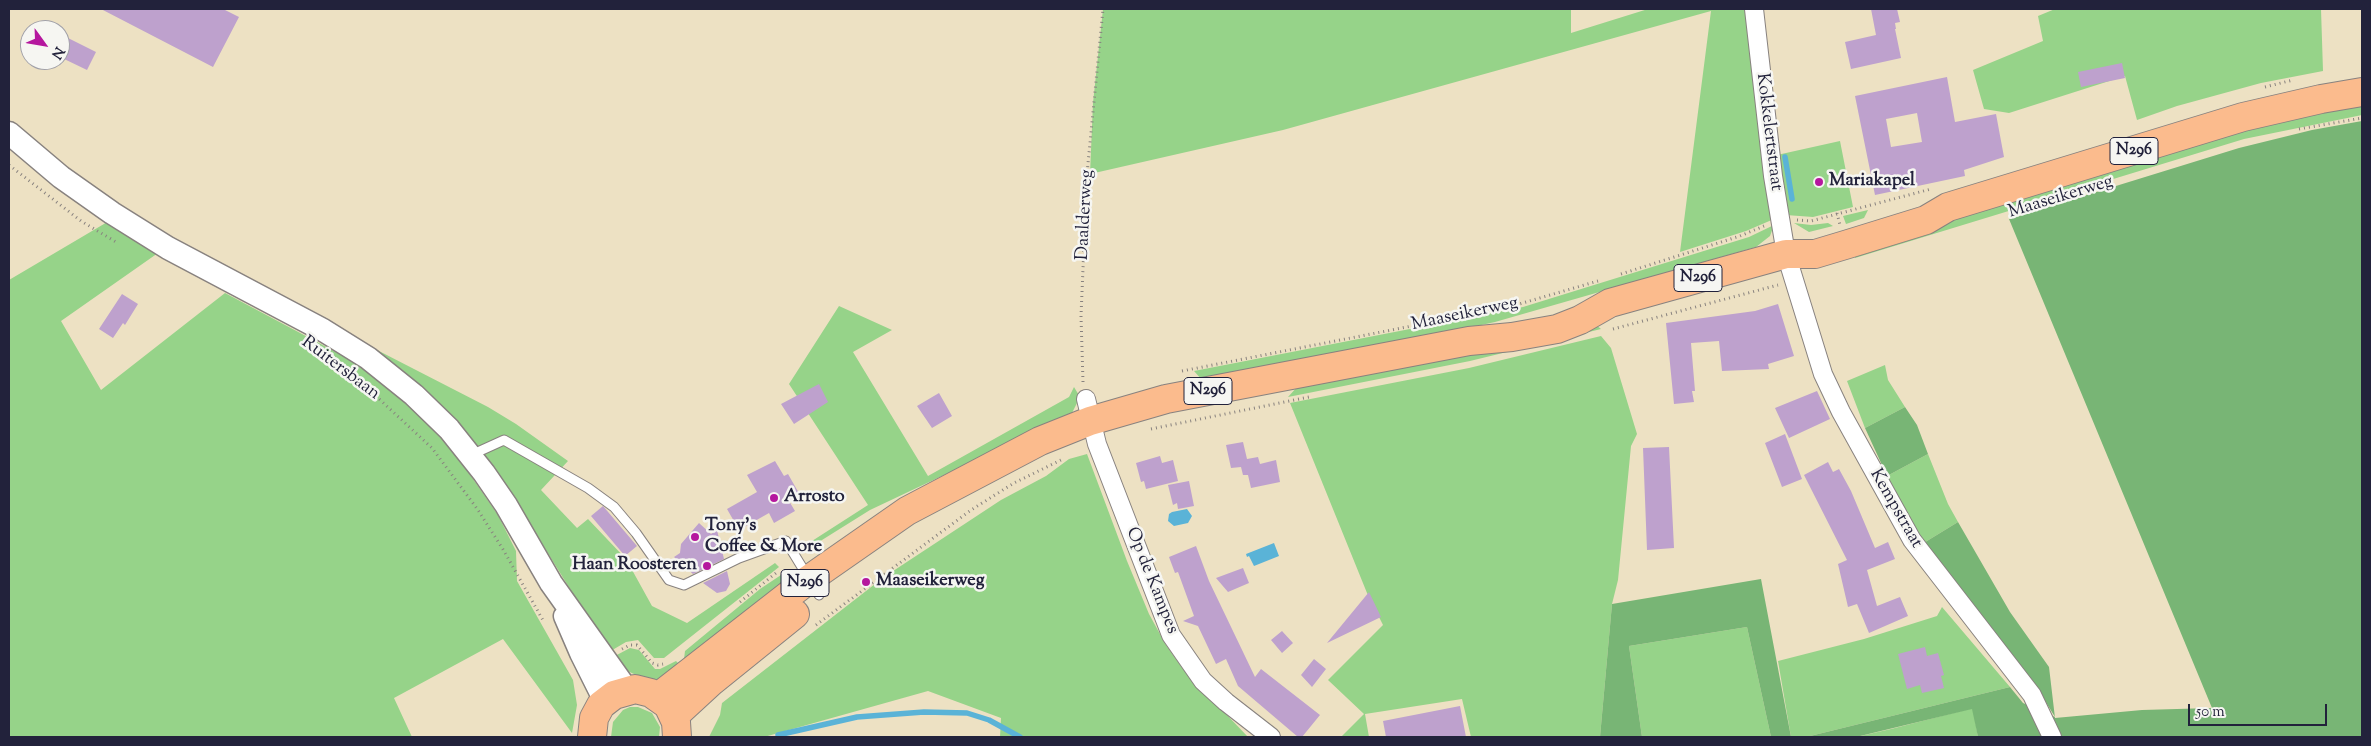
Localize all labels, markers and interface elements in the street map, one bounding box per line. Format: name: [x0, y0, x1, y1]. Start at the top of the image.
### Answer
north arrow: [20, 20, 70, 70]
text: N: [45, 42, 68, 62]
street label: Kokkelertstraat: [1750, 72, 1786, 192]
road number: N296: [2110, 138, 2158, 164]
street label: Daalderweg: [1073, 169, 1099, 261]
place label: Mariakapel: [1829, 171, 1915, 193]
street label: Maaseikerweg: [2006, 172, 2116, 224]
marker: Mariakapel: [1813, 176, 1825, 188]
road number: N296: [1674, 264, 1722, 292]
street label: Maaseikerweg: [1410, 293, 1520, 337]
street label: Ruitersbaan: [296, 332, 384, 406]
road number: N296: [1184, 378, 1232, 404]
street label: Kempstraat: [1864, 466, 1926, 552]
place label: Arrosto: [784, 487, 845, 509]
marker: Arrosto: [768, 492, 780, 504]
place label: Tony's Coffee & More: [705, 516, 822, 558]
street label: Op de Kampes: [1120, 525, 1182, 637]
marker: Tony's Coffee & More: [689, 531, 701, 543]
place label: Haan Roosteren: [572, 555, 697, 577]
marker: Haan Roosteren: [701, 560, 713, 572]
road number: N296: [781, 570, 829, 596]
place label: Maaseikerweg: [876, 571, 984, 593]
marker: Maaseikerweg: [860, 576, 872, 588]
scale bar: [2191, 694, 2330, 726]
text: 50 m: [2196, 702, 2225, 723]

